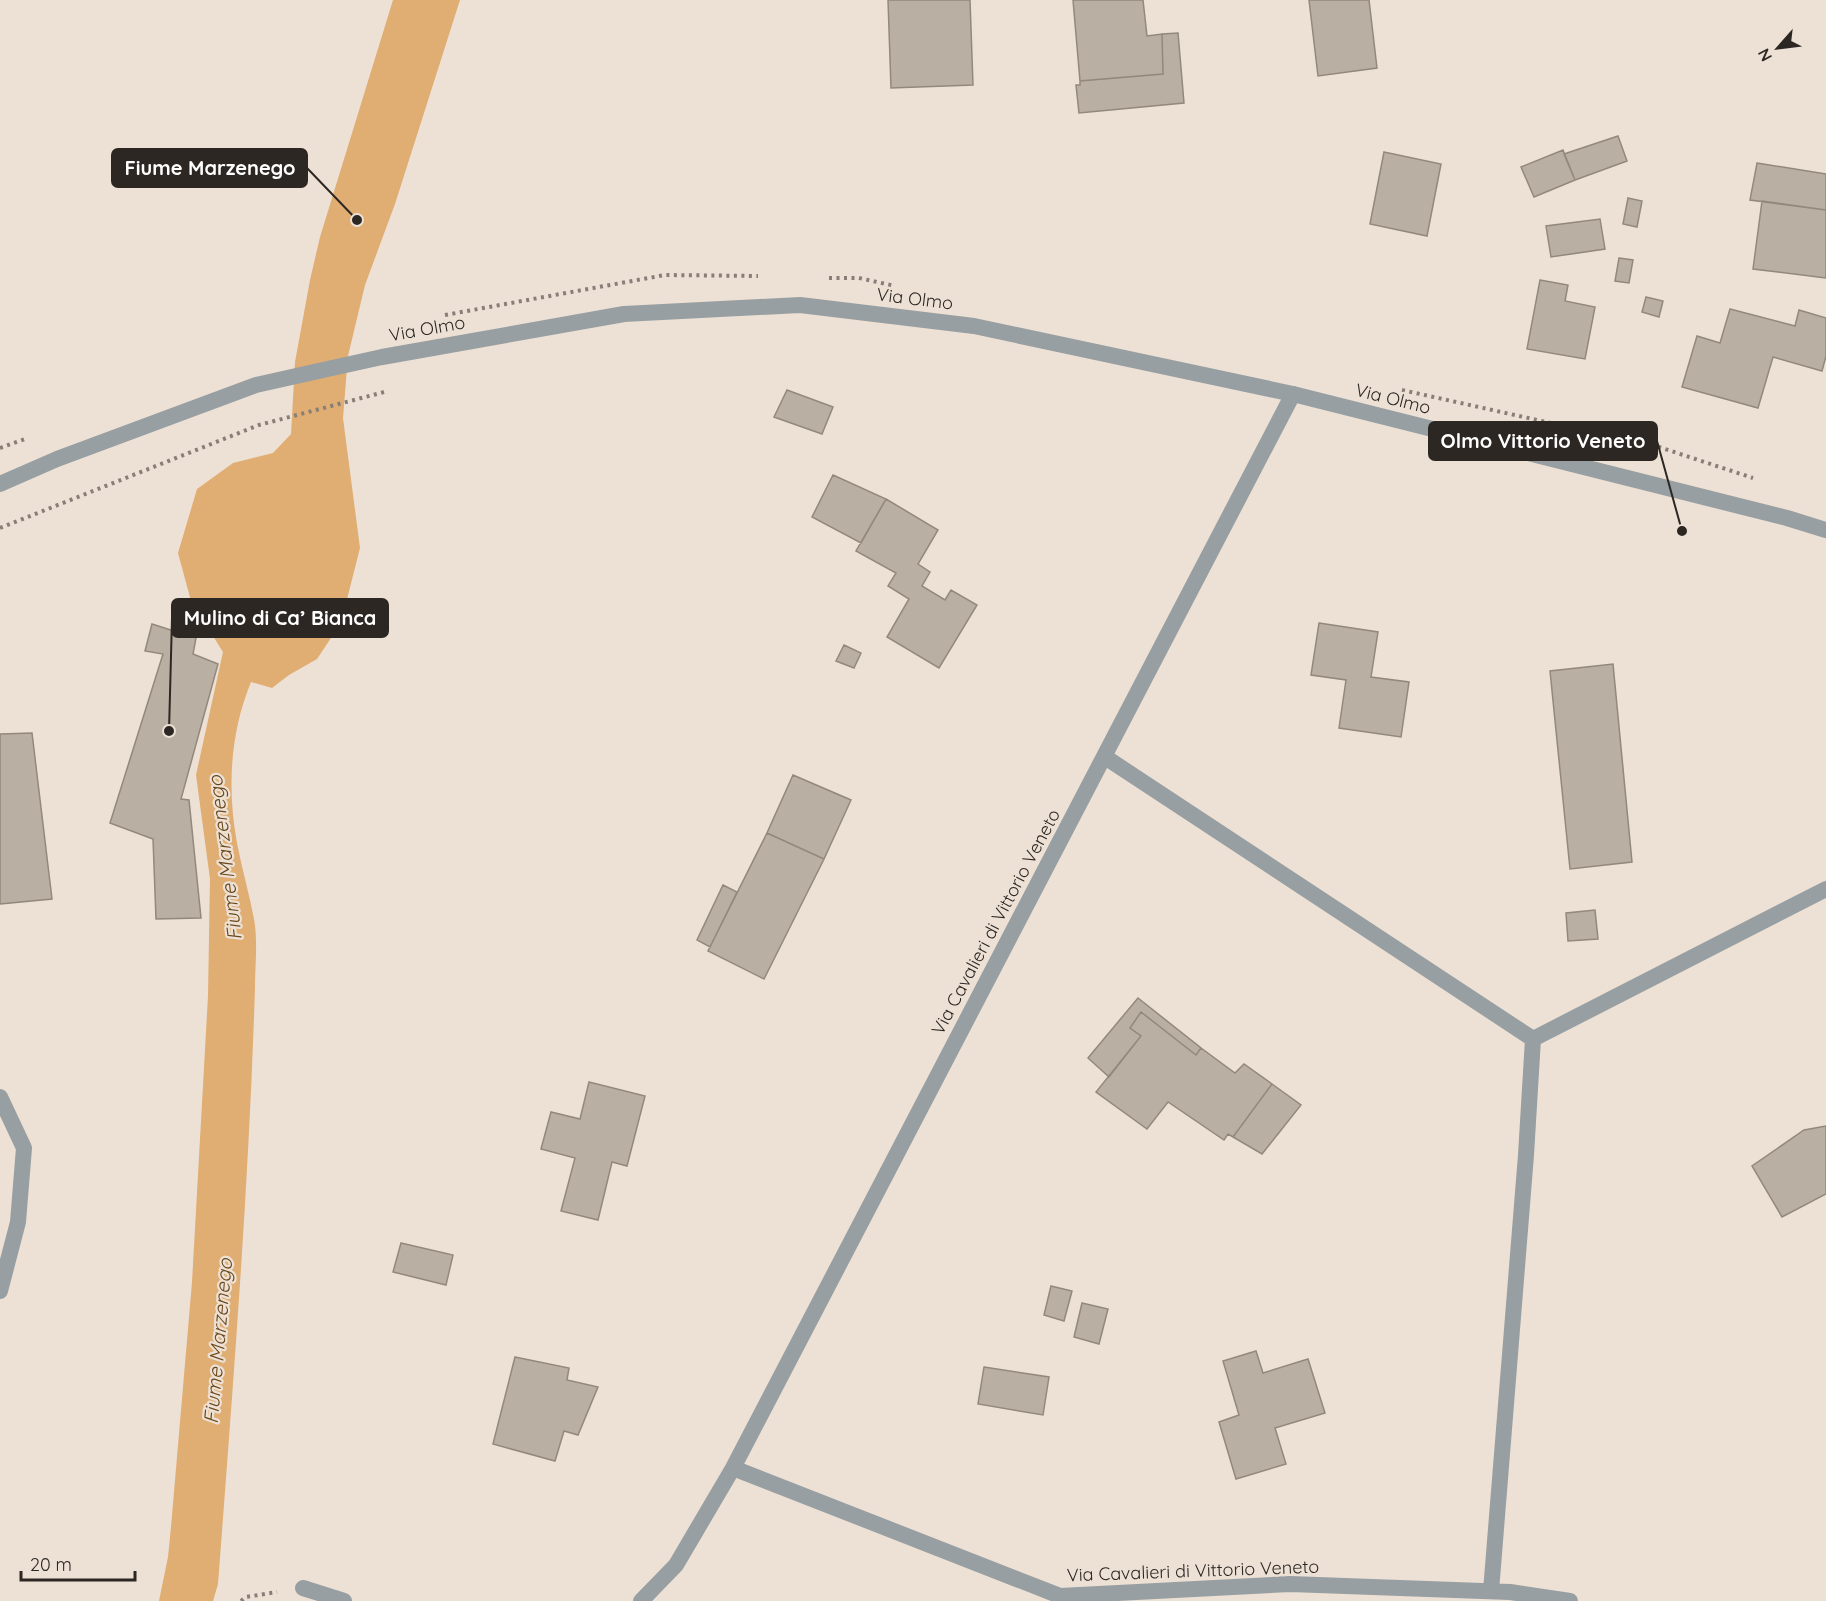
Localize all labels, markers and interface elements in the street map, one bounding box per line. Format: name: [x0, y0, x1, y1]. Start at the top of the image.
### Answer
north arrow: [1748, 18, 1808, 78]
text: N: [1753, 45, 1776, 65]
callout: Fiume Marzenego: [112, 149, 307, 187]
text: Fiume Marzenego: [125, 155, 295, 180]
street label: Via Olmo: [876, 282, 955, 315]
street label: Via Olmo: [387, 311, 467, 347]
street label: Via Olmo: [1353, 378, 1433, 419]
callout: Olmo Vittorio Veneto: [1429, 422, 1657, 460]
text: Olmo Vittorio Veneto: [1441, 428, 1645, 453]
callout: Mulino di Ca’ Bianca: [172, 599, 388, 637]
text: Mulino di Ca’ Bianca: [184, 605, 376, 630]
water label: Fiume Marzenego: [202, 773, 247, 942]
street label: Via Cavalieri di Vittorio Veneto: [926, 805, 1065, 1039]
water label: Fiume Marzenego: [198, 1256, 237, 1425]
scale bar: [21, 1544, 135, 1582]
text: 20 m: [30, 1553, 72, 1576]
street label: Via Cavalieri di Vittorio Veneto: [1066, 1555, 1320, 1586]

